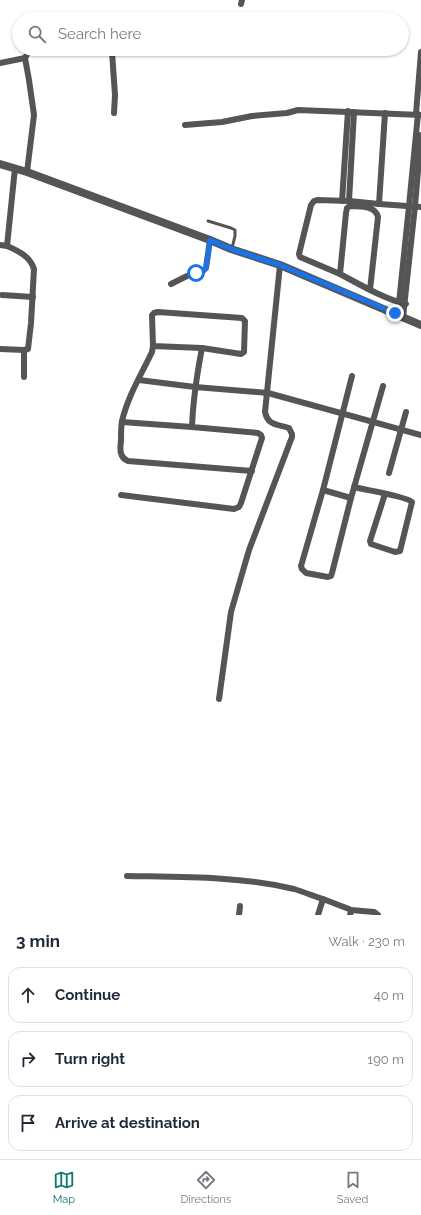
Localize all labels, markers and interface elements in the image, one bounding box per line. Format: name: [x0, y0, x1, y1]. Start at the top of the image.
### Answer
search box: [12, 12, 409, 56]
icon: search: [26, 23, 48, 45]
text: Search here: [58, 25, 141, 43]
route start: [187, 264, 205, 282]
route end: [386, 304, 404, 322]
text: 3 min: [16, 931, 60, 951]
text: Walk · 230 m: [329, 934, 405, 949]
icon: ahead: [17, 984, 39, 1006]
text: Continue: [55, 986, 120, 1004]
text: 40 m: [374, 988, 404, 1003]
icon: right: [17, 1048, 39, 1070]
text: Turn right: [55, 1050, 125, 1068]
text: 190 m: [368, 1052, 404, 1067]
icon: arrive: [17, 1112, 39, 1134]
text: Arrive at destination: [55, 1114, 200, 1132]
tab: Map: [53, 1169, 75, 1206]
tab: Directions: [181, 1169, 231, 1206]
tab: Saved: [337, 1169, 368, 1206]

